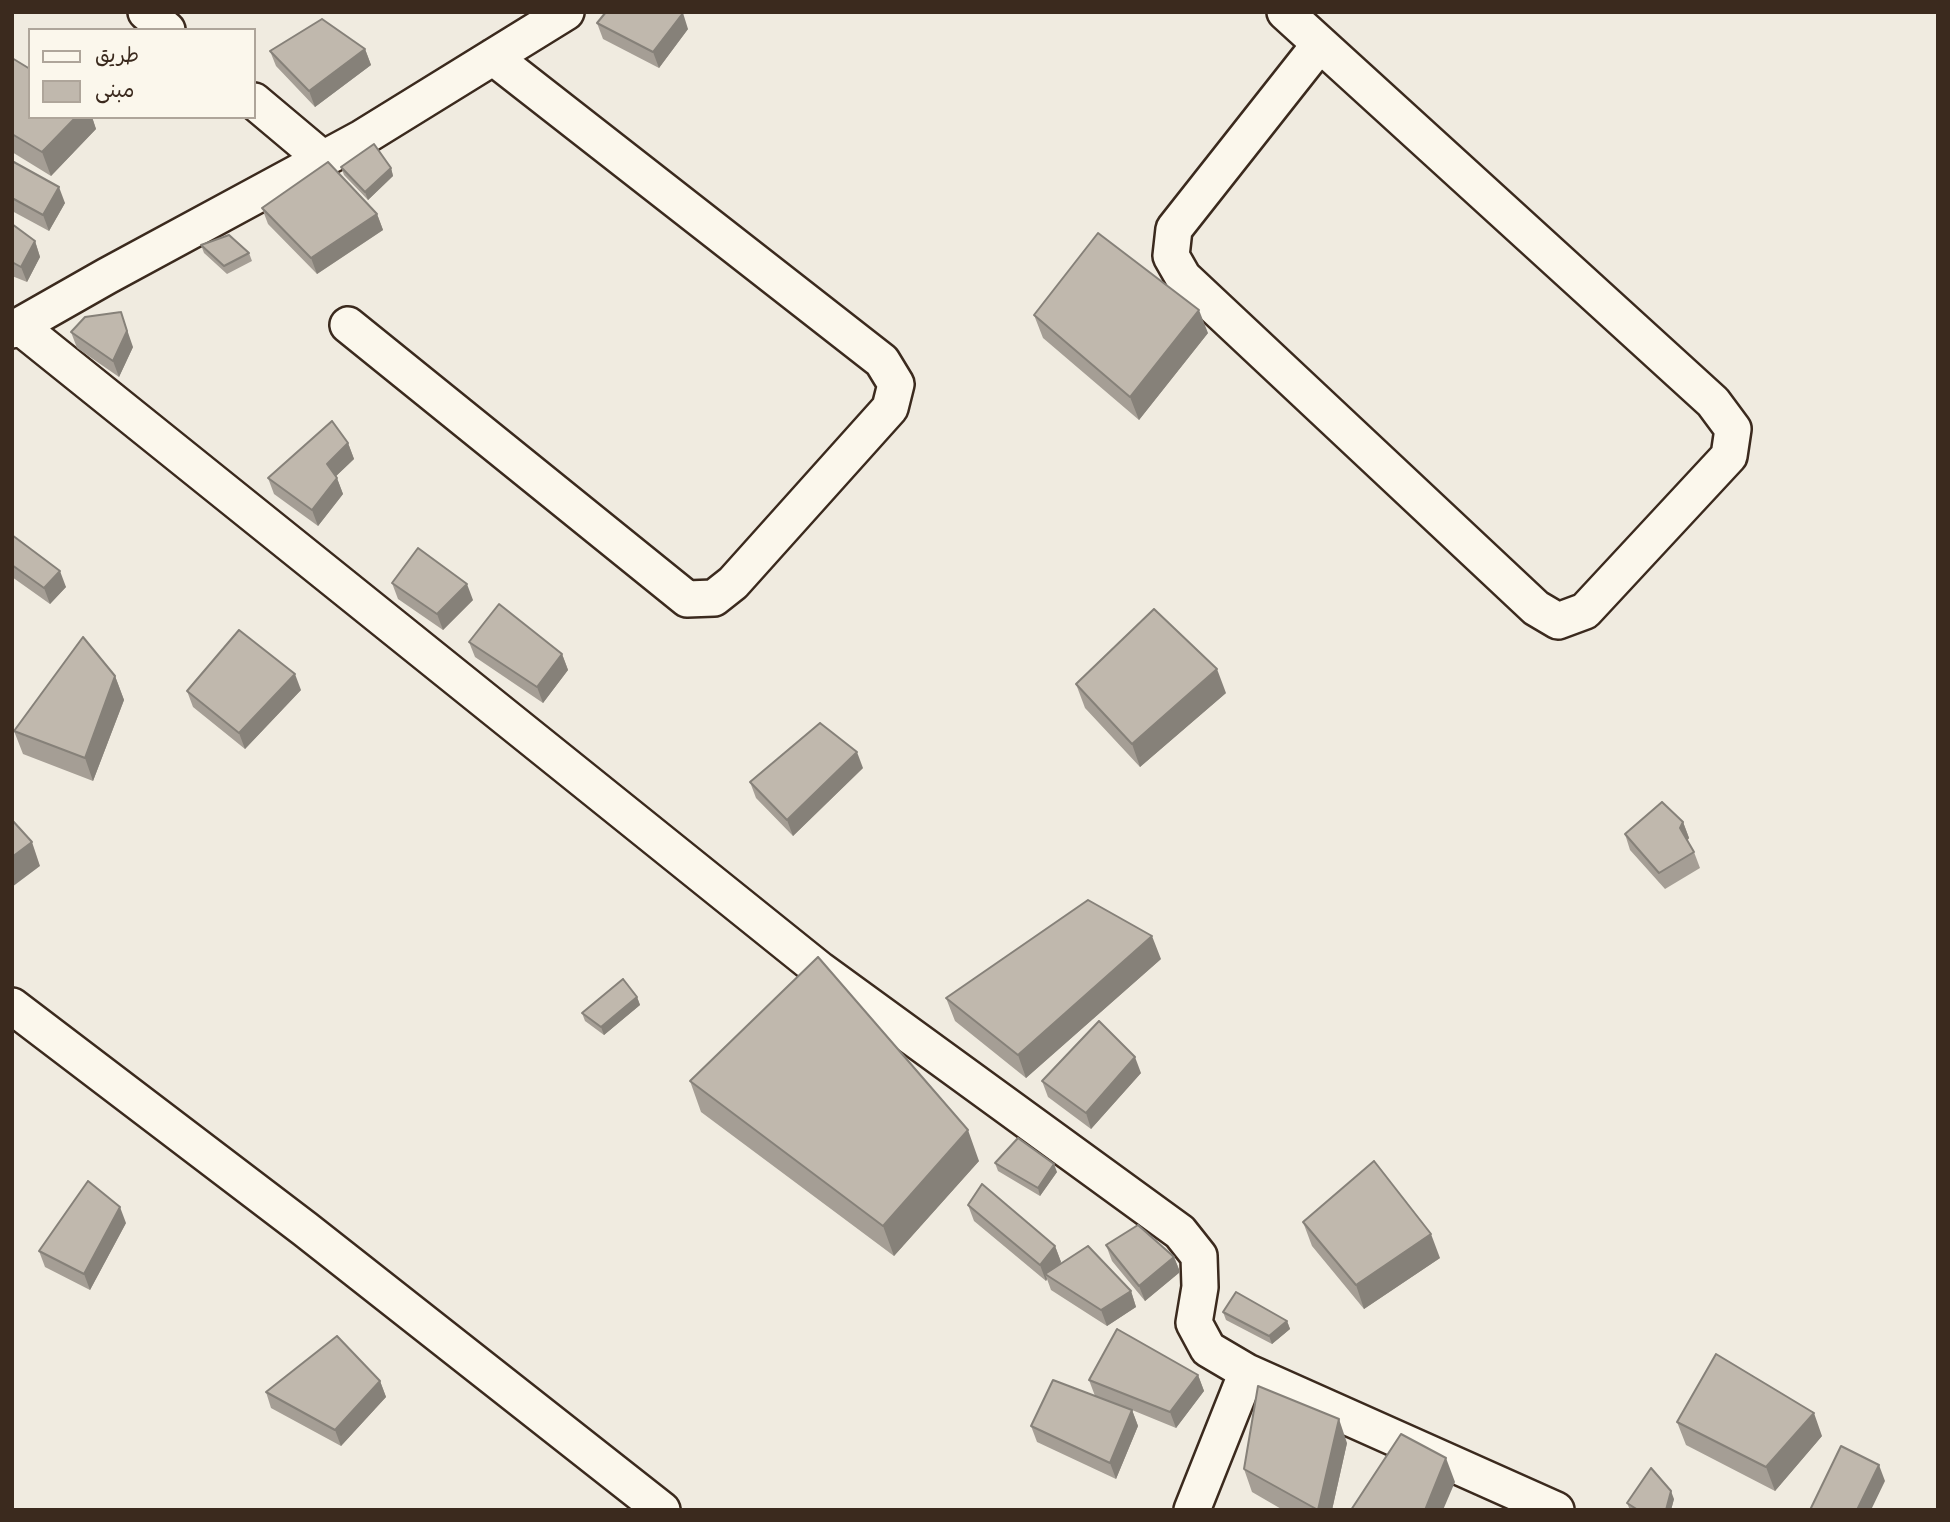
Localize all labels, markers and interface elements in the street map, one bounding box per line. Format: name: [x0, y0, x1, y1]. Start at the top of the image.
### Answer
legend: [28, 28, 256, 119]
text: طريق: [95, 41, 139, 70]
text: مبنى: [95, 76, 134, 105]

